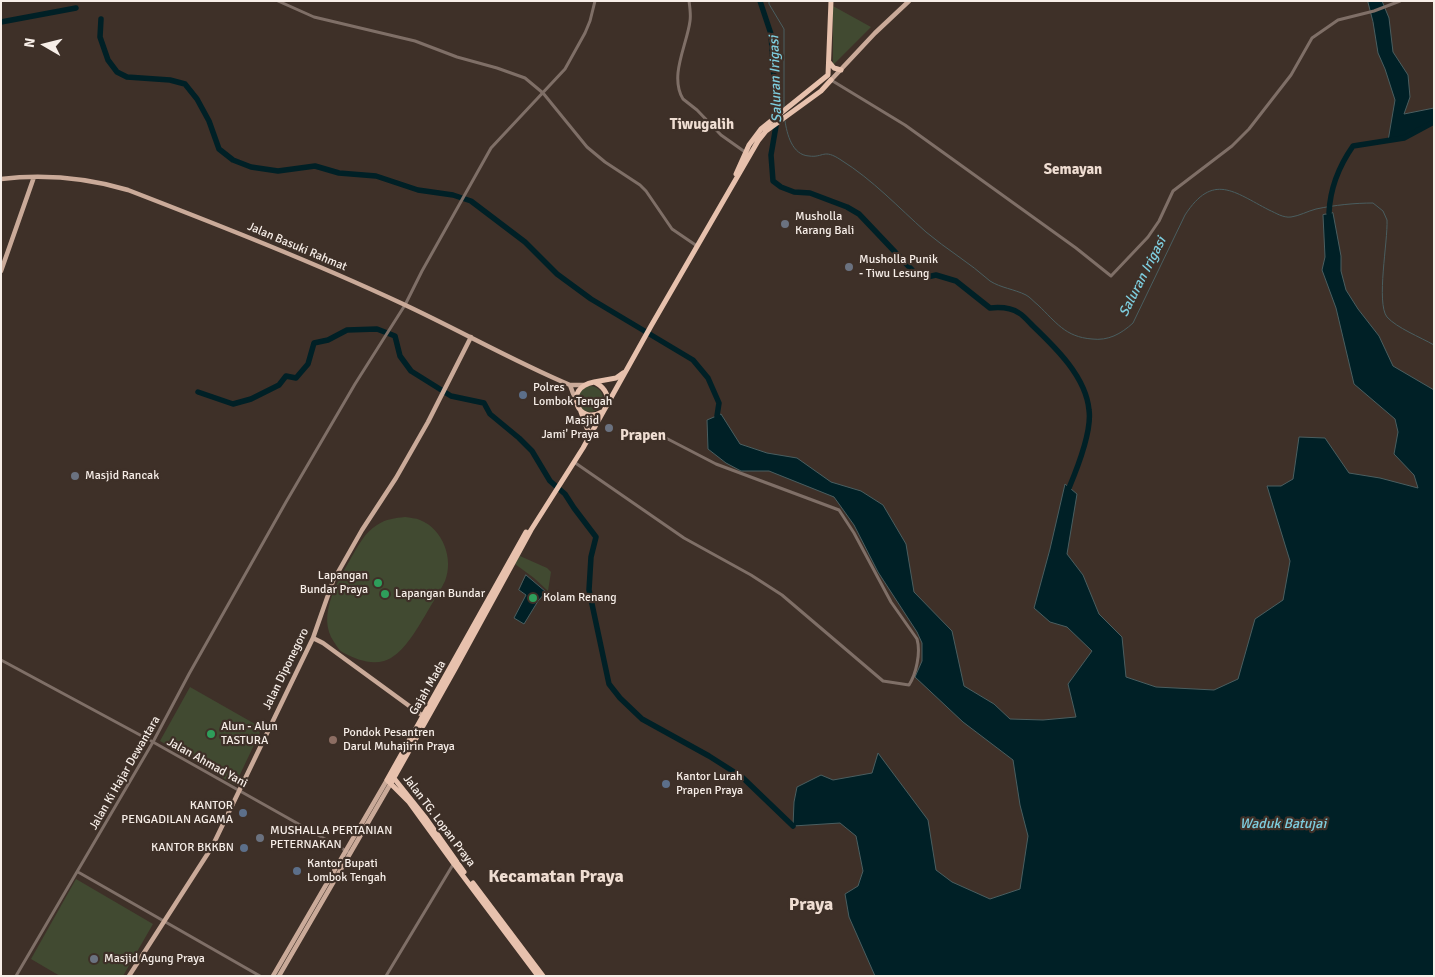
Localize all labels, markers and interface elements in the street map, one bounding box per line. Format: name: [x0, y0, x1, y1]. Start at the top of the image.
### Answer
north arrow: [20, 20, 70, 70]
water label: Saluran Irigasi: [766, 35, 786, 123]
text: N: [21, 37, 39, 49]
district label: Tiwugalih: [670, 116, 734, 134]
district label: Semayan: [1044, 161, 1102, 179]
place label: Musholla Karang Bali: [795, 210, 854, 238]
marker: Musholla Karang Bali: [779, 218, 791, 230]
street label: Jalan Basuki Rahmat: [245, 220, 349, 274]
water label: Saluran Irigasi: [1116, 234, 1170, 320]
place label: Musholla Punik - Tiwu Lesung: [859, 253, 938, 281]
marker: Musholla Punik - Tiwu Lesung: [843, 261, 855, 273]
place label: Polres Lombok Tengah: [533, 381, 612, 409]
marker: Polres Lombok Tengah: [517, 389, 529, 401]
place label: Masjid Jami' Praya: [542, 414, 599, 442]
marker: Masjid Jami' Praya: [603, 422, 615, 434]
district label: Prapen: [620, 427, 666, 445]
place label: Masjid Rancak: [85, 469, 159, 483]
marker: Masjid Rancak: [69, 470, 81, 482]
place label: Lapangan Bundar Praya: [300, 569, 368, 597]
marker: Lapangan Bundar Praya: [372, 577, 384, 589]
place label: Lapangan Bundar: [395, 587, 485, 601]
marker: Lapangan Bundar: [379, 588, 391, 600]
place label: Kolam Renang: [543, 591, 617, 605]
marker: Kolam Renang: [527, 592, 539, 604]
street label: Jalan Diponegoro: [260, 626, 312, 712]
street label: Gajah Mada: [407, 658, 449, 718]
street label: Jalan Ki Hajar Dewantara: [86, 713, 164, 833]
place label: Alun - Alun TASTURA: [221, 720, 278, 748]
place label: Pondok Pesantren Darul Muhajirin Praya: [343, 726, 455, 754]
marker: Alun - Alun TASTURA: [205, 728, 217, 740]
marker: Pondok Pesantren Darul Muhajirin Praya: [327, 734, 339, 746]
street label: Jalan Ahmad Yani: [164, 735, 250, 791]
place label: Kantor Lurah Prapen Praya: [676, 770, 743, 798]
street label: Jalan TG. Lopan Praya: [400, 772, 478, 870]
marker: Kantor Lurah Prapen Praya: [660, 778, 672, 790]
place label: KANTOR PENGADILAN AGAMA: [121, 799, 233, 827]
marker: KANTOR PENGADILAN AGAMA: [237, 807, 249, 819]
water label: Waduk Batujai: [1240, 816, 1326, 832]
place label: MUSHALLA PERTANIAN PETERNAKAN: [270, 824, 392, 852]
marker: MUSHALLA PERTANIAN PETERNAKAN: [254, 832, 266, 844]
place label: KANTOR BKKBN: [151, 841, 234, 855]
marker: KANTOR BKKBN: [238, 842, 250, 854]
place label: Kantor Bupati Lombok Tengah: [307, 857, 386, 885]
marker: Kantor Bupati Lombok Tengah: [291, 865, 303, 877]
district label: Kecamatan Praya: [488, 866, 624, 888]
district label: Praya: [789, 894, 833, 916]
place label: Masjid Agung Praya: [104, 952, 205, 966]
marker: Masjid Agung Praya: [88, 953, 100, 965]

